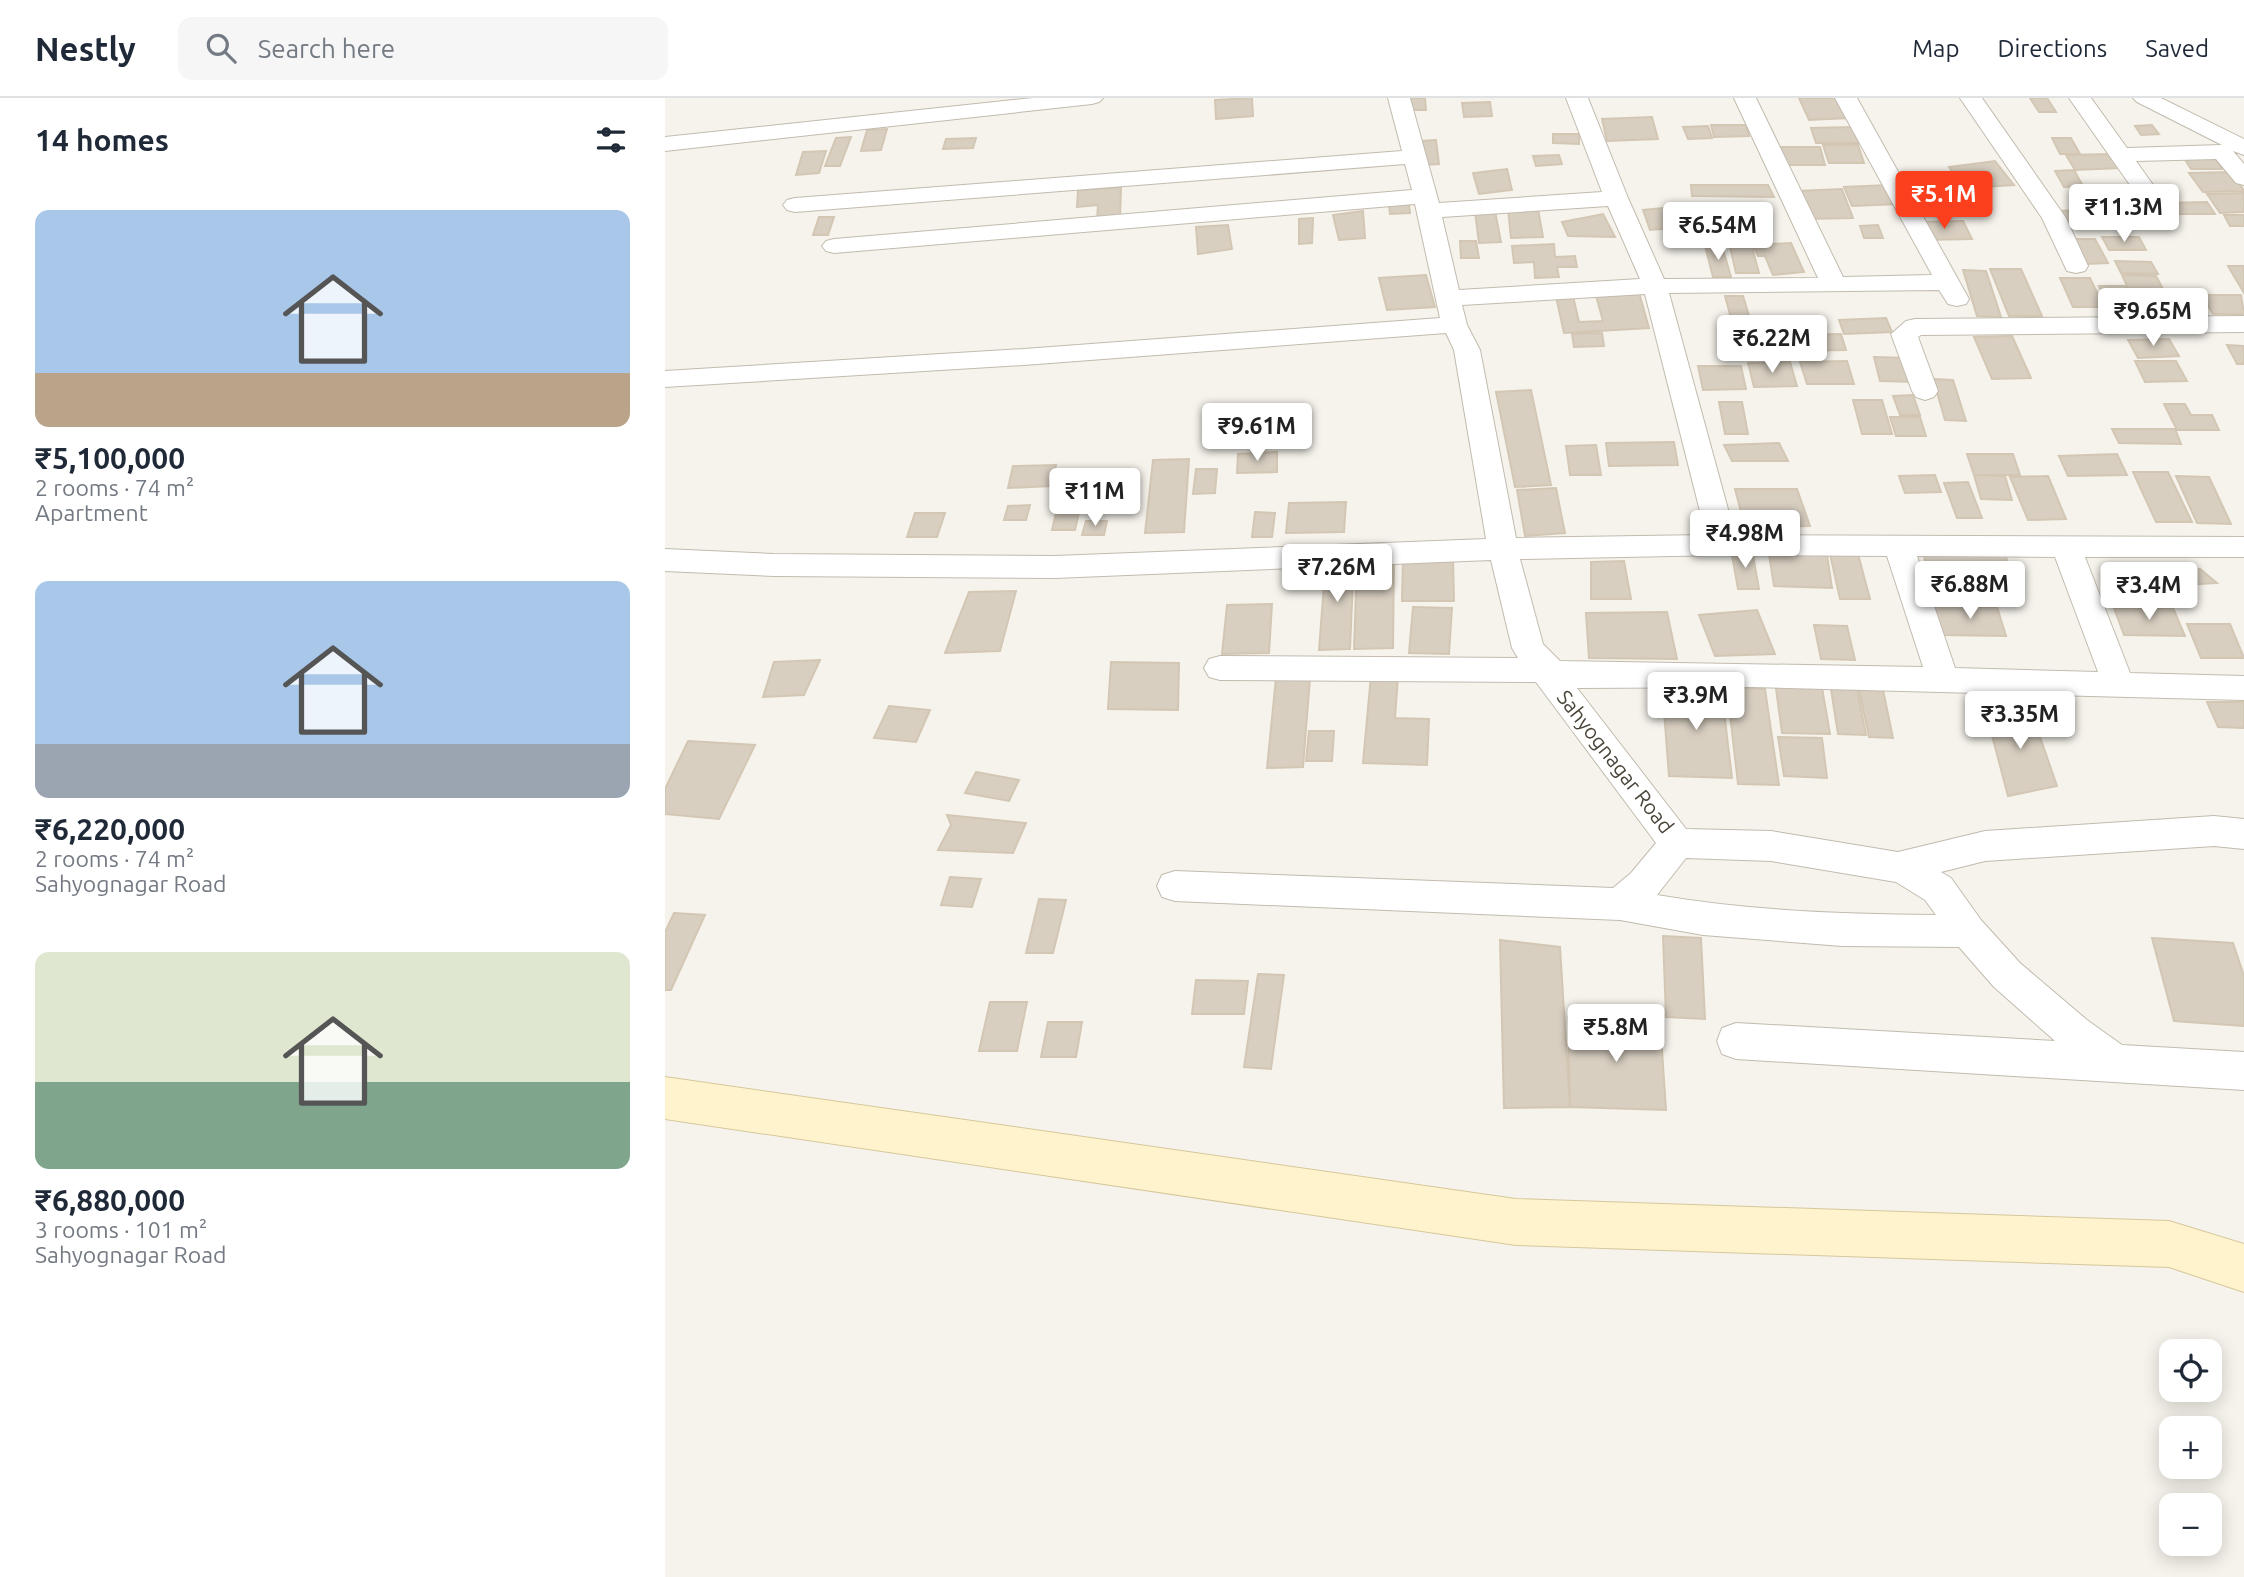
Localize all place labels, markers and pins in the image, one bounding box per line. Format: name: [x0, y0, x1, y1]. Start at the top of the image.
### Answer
pin: ₹5.1M: [1895, 172, 1993, 231]
pin: ₹11.3M: [2067, 184, 2181, 244]
pin: ₹6.54M: [1661, 202, 1775, 262]
pin: ₹9.65M: [2096, 288, 2210, 348]
pin: ₹6.22M: [1715, 316, 1829, 375]
pin: ₹9.61M: [1200, 404, 1314, 463]
pin: ₹11M: [1054, 468, 1136, 528]
pin: ₹4.98M: [1688, 510, 1802, 570]
pin: ₹7.26M: [1280, 545, 1394, 604]
pin: ₹6.88M: [1913, 561, 2027, 621]
pin: ₹3.4M: [2100, 562, 2198, 622]
pin: ₹3.9M: [1647, 672, 1745, 732]
pin: ₹3.35M: [1963, 692, 2077, 751]
pin: ₹5.8M: [1567, 1004, 1665, 1064]

